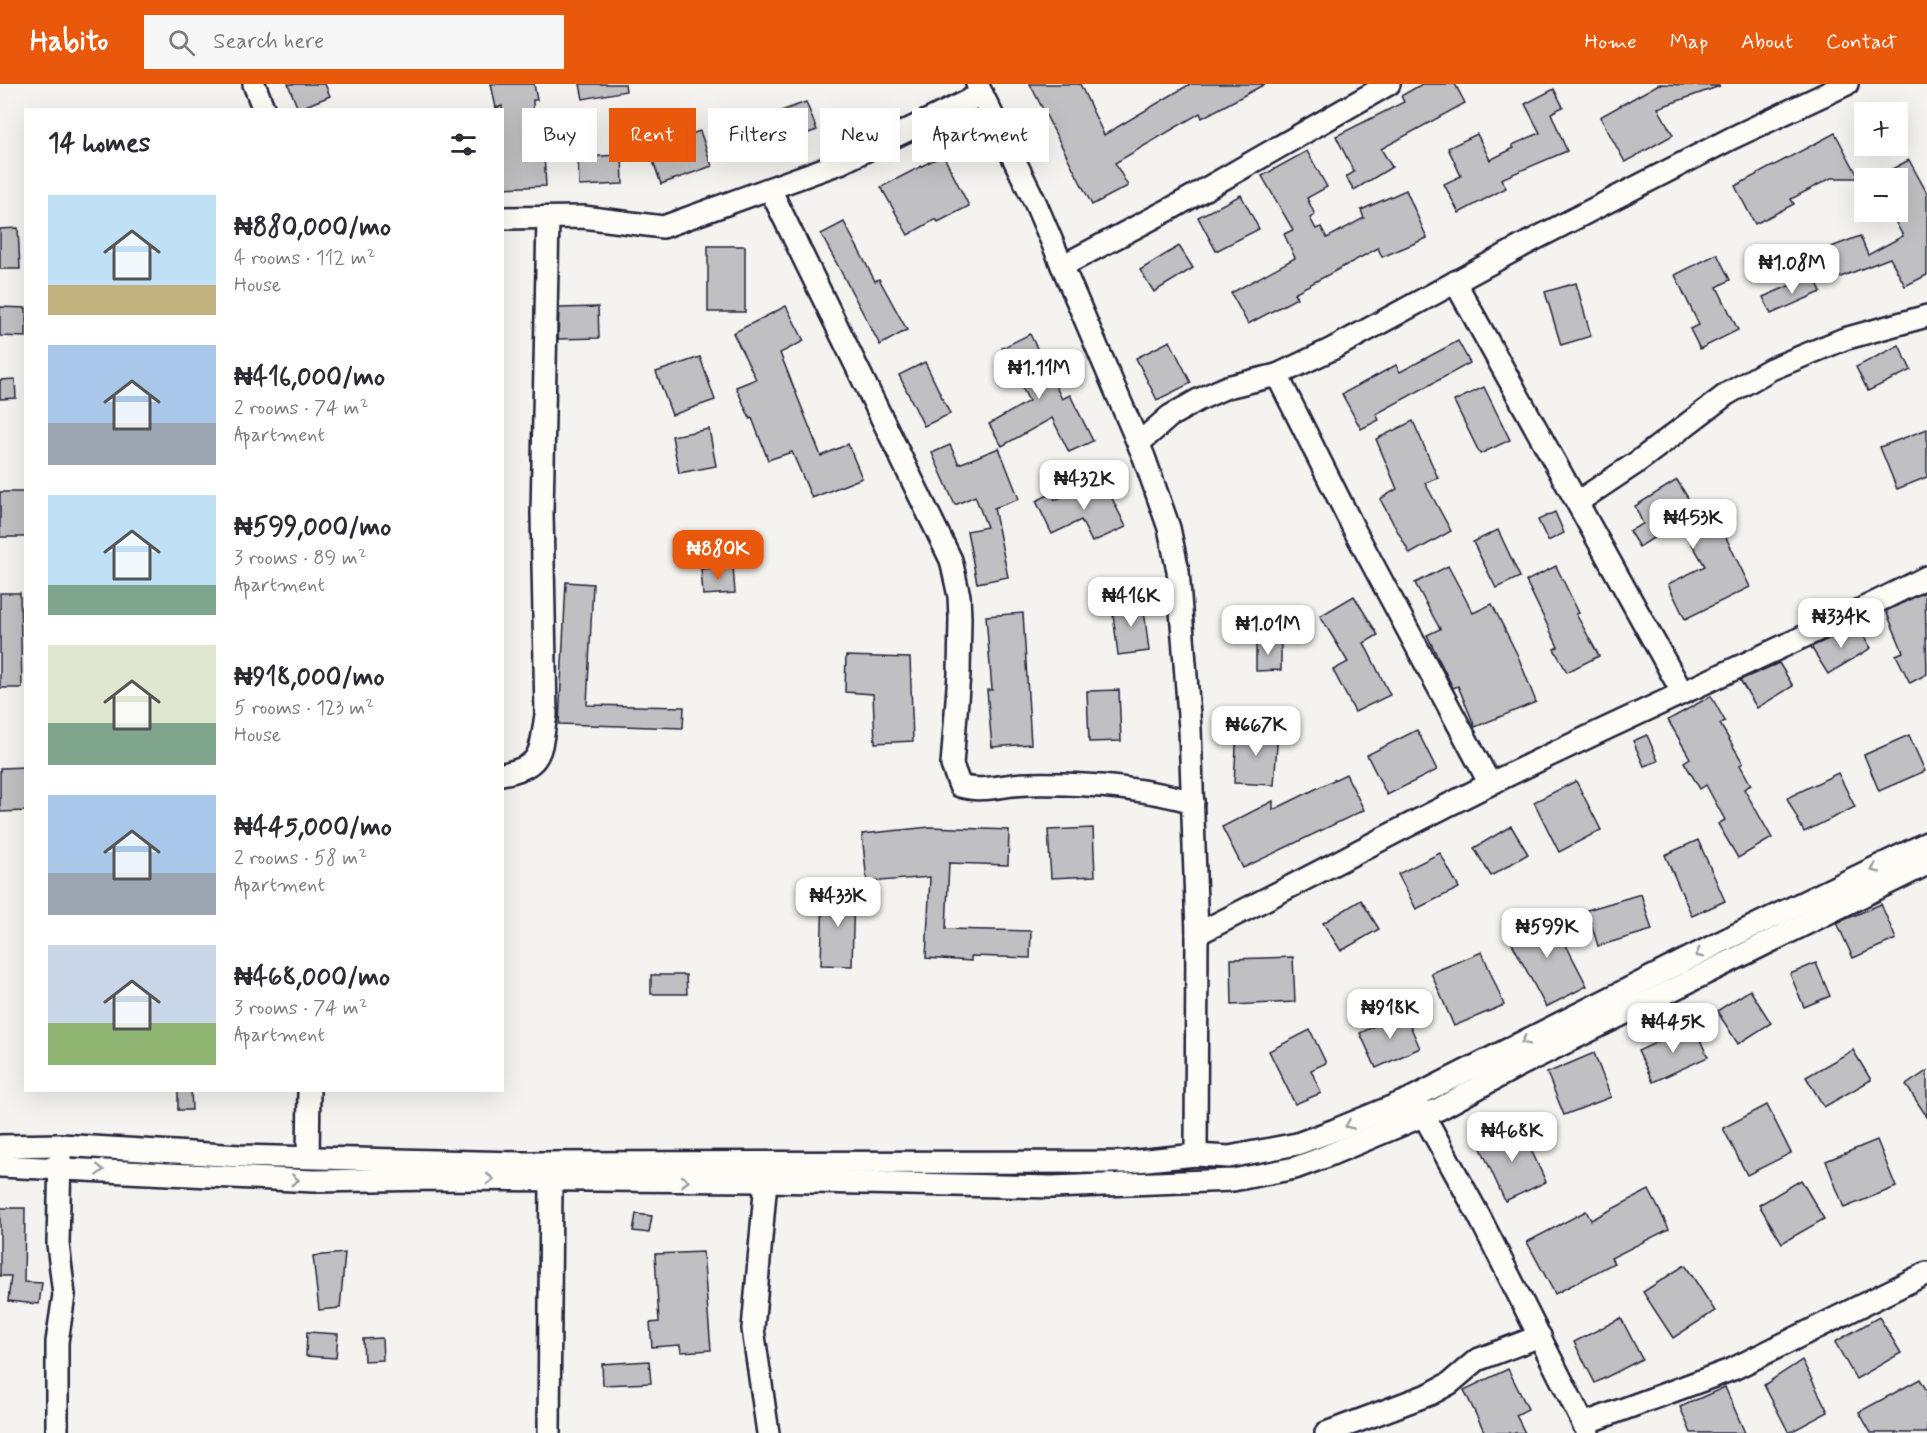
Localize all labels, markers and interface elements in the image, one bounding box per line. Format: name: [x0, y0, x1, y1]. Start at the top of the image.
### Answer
search box: [144, 15, 564, 69]
text: Habito: [30, 24, 108, 61]
icon: search: [165, 26, 198, 59]
text: Search here: [213, 28, 324, 56]
text: Home: [1585, 28, 1637, 56]
text: Map: [1670, 28, 1708, 56]
text: About: [1741, 28, 1793, 56]
text: Contact: [1826, 28, 1897, 56]
map controls: [1854, 102, 1908, 222]
button: +: [1854, 102, 1908, 156]
chip: Buy: [522, 108, 597, 162]
chip: Rent: [609, 108, 696, 162]
chip: Filters: [708, 108, 808, 162]
chip: New: [820, 108, 900, 162]
chip: Apartment: [912, 108, 1049, 162]
text: 14 homes: [48, 127, 150, 161]
icon: filters: [447, 128, 480, 161]
button: −: [1854, 168, 1908, 222]
text: ₦880,000/mo: [234, 211, 391, 245]
icon: home: [96, 219, 168, 291]
pin: ₦1.08M: [1743, 244, 1841, 295]
text: 4 rooms · 112 m²: [234, 245, 375, 272]
text: ₦1.08M: [1758, 250, 1826, 277]
text: House: [234, 272, 281, 299]
pin: ₦1.11M: [990, 349, 1088, 400]
text: ₦1.11M: [1008, 355, 1070, 382]
text: ₦416,000/mo: [234, 361, 385, 395]
icon: home: [96, 369, 168, 441]
text: 2 rooms · 74 m²: [234, 395, 368, 422]
text: Apartment: [234, 422, 325, 449]
pin: ₦432K: [1042, 460, 1126, 511]
text: ₦432K: [1054, 466, 1114, 493]
pin: ₦453K: [1651, 499, 1735, 550]
text: ₦453K: [1663, 505, 1723, 532]
text: ₦599,000/mo: [234, 511, 391, 545]
icon: home: [96, 519, 168, 591]
pin: ₦880K: [676, 530, 760, 581]
text: ₦880K: [687, 536, 749, 563]
text: 3 rooms · 89 m²: [234, 545, 367, 572]
text: Apartment: [234, 572, 325, 599]
pin: ₦416K: [1089, 577, 1173, 628]
text: ₦416K: [1102, 583, 1160, 610]
pin: ₦334K: [1799, 598, 1883, 649]
text: ₦334K: [1812, 604, 1870, 631]
pin: ₦1.01M: [1219, 605, 1317, 656]
text: ₦1.01M: [1236, 611, 1300, 638]
text: ₦918,000/mo: [234, 661, 385, 695]
icon: home: [96, 669, 168, 741]
text: 5 rooms · 123 m²: [234, 695, 374, 722]
pin: ₦667K: [1214, 706, 1298, 757]
text: ₦667K: [1225, 712, 1287, 739]
text: House: [234, 722, 281, 749]
text: ₦445,000/mo: [234, 811, 392, 845]
icon: home: [96, 819, 168, 891]
text: 2 rooms · 58 m²: [234, 845, 367, 872]
one-way arrow: [1870, 862, 1881, 873]
text: Apartment: [234, 872, 325, 899]
pin: ₦433K: [796, 877, 880, 928]
text: ₦433K: [810, 883, 866, 910]
pin: ₦599K: [1505, 908, 1589, 959]
text: ₦599K: [1516, 914, 1578, 941]
one-way arrow: [1694, 946, 1705, 958]
text: ₦468,000/mo: [234, 961, 390, 995]
icon: home: [96, 969, 168, 1041]
pin: ₦918K: [1348, 989, 1432, 1040]
text: 3 rooms · 74 m²: [234, 995, 368, 1022]
text: ₦918K: [1361, 995, 1419, 1022]
pin: ₦445K: [1631, 1003, 1715, 1054]
text: ₦445K: [1641, 1009, 1705, 1036]
text: Apartment: [234, 1022, 325, 1049]
one-way arrow: [1520, 1034, 1531, 1046]
pin: ₦468K: [1470, 1112, 1554, 1163]
one-way arrow: [1344, 1118, 1355, 1130]
text: ₦468K: [1481, 1118, 1543, 1145]
one-way arrow: [96, 1164, 105, 1177]
one-way arrow: [291, 1173, 300, 1186]
one-way arrow: [486, 1173, 495, 1185]
one-way arrow: [681, 1175, 690, 1187]

